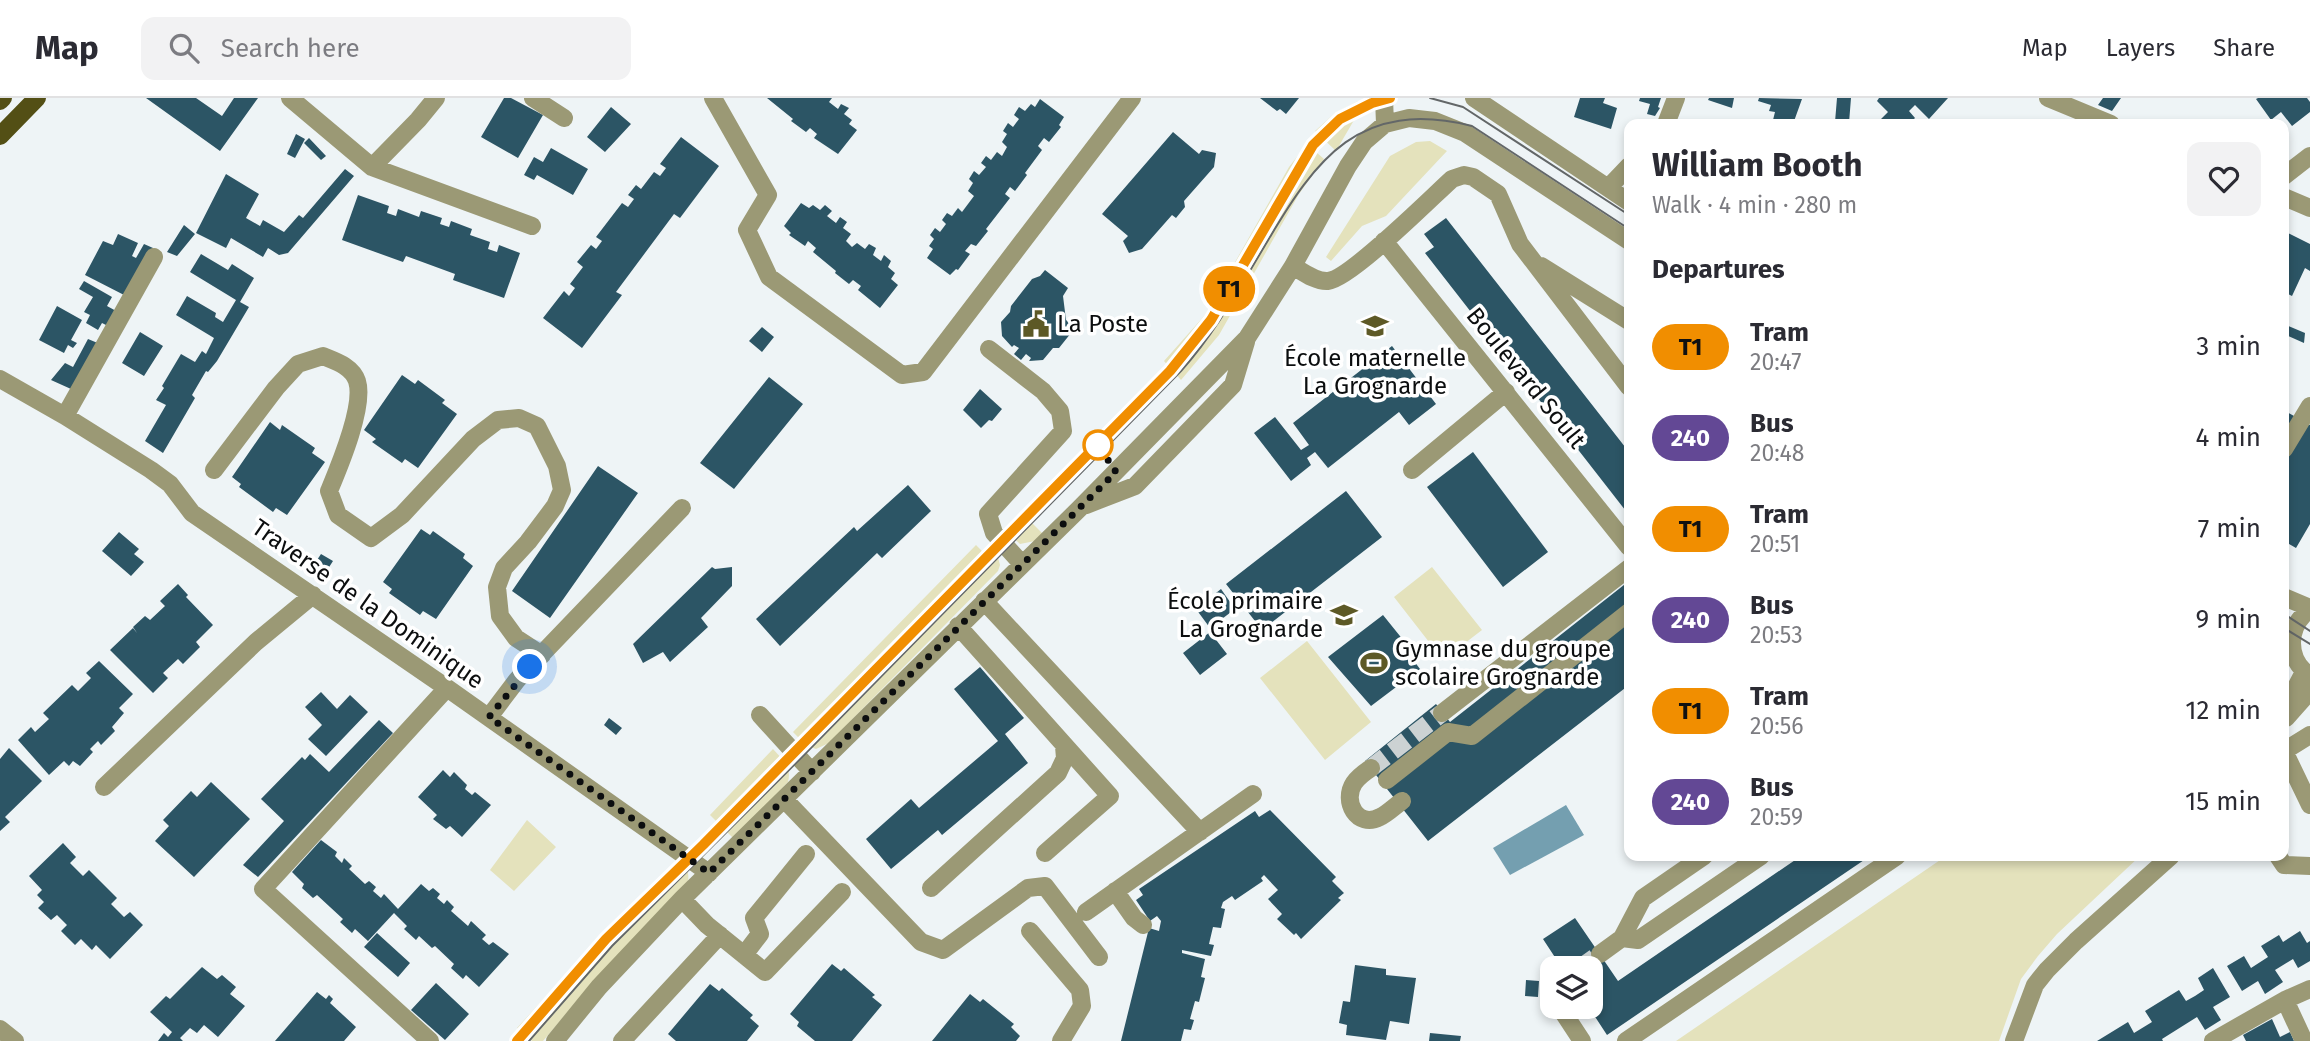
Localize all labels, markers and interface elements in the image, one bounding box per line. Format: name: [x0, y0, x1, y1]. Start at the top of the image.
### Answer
search box: [141, 17, 631, 80]
text: Map: [35, 28, 99, 68]
icon: search: [165, 29, 203, 67]
text: Search here: [221, 33, 360, 64]
text: Map: [2022, 34, 2068, 62]
text: Layers: [2106, 34, 2175, 62]
text: Share: [2213, 34, 2275, 62]
button: heart: [2187, 142, 2261, 216]
text: William Booth: [1652, 145, 1863, 185]
text: Walk · 4 min · 280 m: [1652, 191, 1857, 219]
text: Departures: [1652, 254, 1785, 285]
line badge: T1: [1198, 266, 1260, 312]
text: T1: [1217, 275, 1241, 303]
street label: Boulevard Soult: [1461, 302, 1592, 454]
public building icon: La Poste: [1021, 309, 1051, 339]
place label: La Poste: [1057, 310, 1148, 338]
school or university icon: École maternelle La Grognarde: [1360, 311, 1390, 341]
text: Tram: [1750, 317, 1809, 348]
text: 3 min: [2196, 331, 2261, 362]
text: T1: [1679, 333, 1702, 361]
place label: École maternelle La Grognarde: [1284, 343, 1466, 400]
text: 20:47: [1750, 348, 1802, 376]
text: Bus: [1750, 408, 1793, 439]
text: 4 min: [2195, 422, 2261, 453]
text: 240: [1671, 424, 1710, 452]
unlabelled marker: [1083, 430, 1113, 460]
text: 20:48: [1750, 439, 1805, 467]
text: Tram: [1750, 499, 1809, 530]
street label: Traverse de la Dominique: [247, 513, 489, 695]
text: 7 min: [2198, 513, 2261, 544]
text: T1: [1679, 515, 1702, 543]
text: 20:51: [1750, 530, 1800, 558]
place label: École primaire La Grognarde: [1167, 586, 1323, 643]
text: Bus: [1750, 590, 1793, 621]
school or university icon: École primaire La Grognarde: [1329, 600, 1359, 630]
text: 9 min: [2196, 604, 2261, 635]
text: 240: [1671, 606, 1710, 634]
text: 20:53: [1750, 621, 1803, 649]
place label: Gymnase du groupe scolaire Grognarde: [1395, 635, 1611, 691]
sports icon: Gymnase du groupe scolaire Grognarde: [1359, 648, 1389, 678]
your location: [512, 649, 547, 684]
text: Tram: [1750, 681, 1809, 712]
text: 12 min: [2185, 695, 2261, 726]
text: T1: [1679, 697, 1702, 725]
text: 20:56: [1750, 712, 1804, 740]
text: Bus: [1750, 772, 1793, 803]
text: 15 min: [2185, 786, 2261, 817]
text: 240: [1671, 788, 1710, 816]
text: 20:59: [1750, 803, 1803, 831]
map controls: [1540, 956, 1603, 1019]
button: layers: [1540, 956, 1603, 1019]

